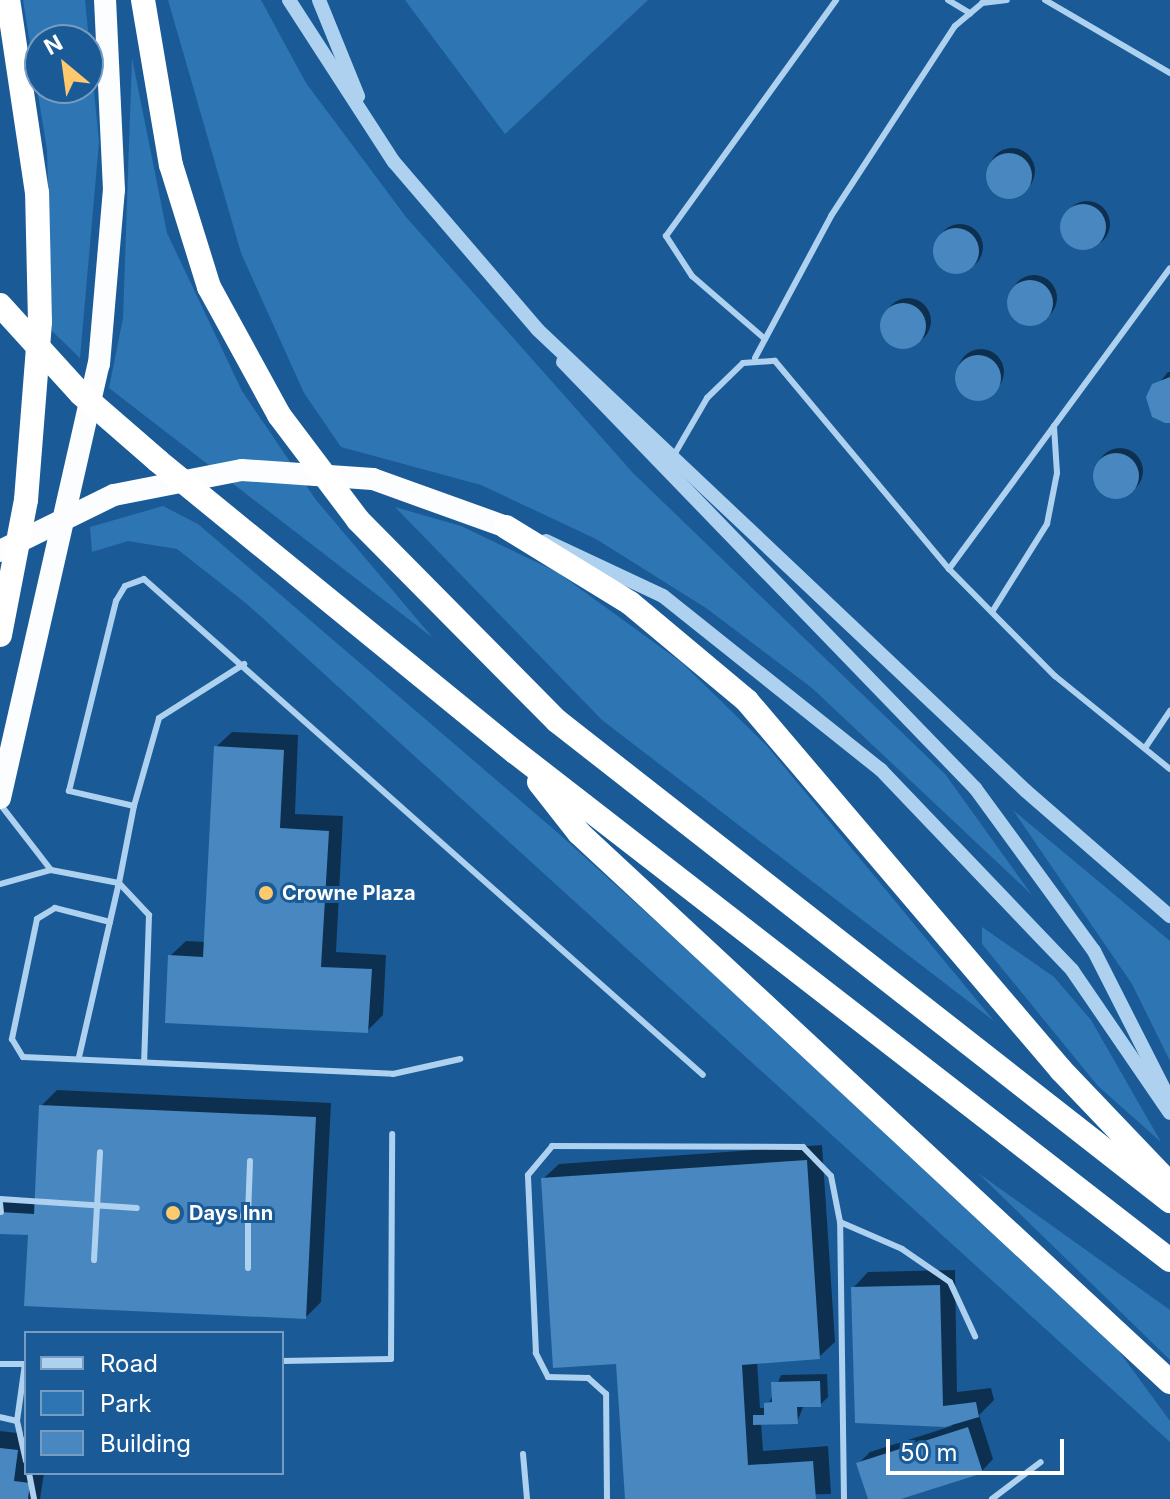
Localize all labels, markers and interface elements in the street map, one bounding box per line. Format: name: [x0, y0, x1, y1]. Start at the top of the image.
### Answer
north arrow: [24, 24, 104, 104]
text: N: [40, 29, 67, 60]
place label: Crowne Plaza: [282, 881, 416, 905]
marker: Crowne Plaza: [257, 884, 275, 902]
place label: Days Inn: [189, 1201, 273, 1225]
marker: Days Inn: [164, 1204, 182, 1222]
legend: [24, 1331, 284, 1475]
text: Road: [100, 1349, 158, 1378]
text: Park: [100, 1389, 151, 1418]
scale bar: [890, 1423, 1068, 1473]
text: Building: [100, 1429, 191, 1458]
text: 50 m: [900, 1438, 958, 1467]

